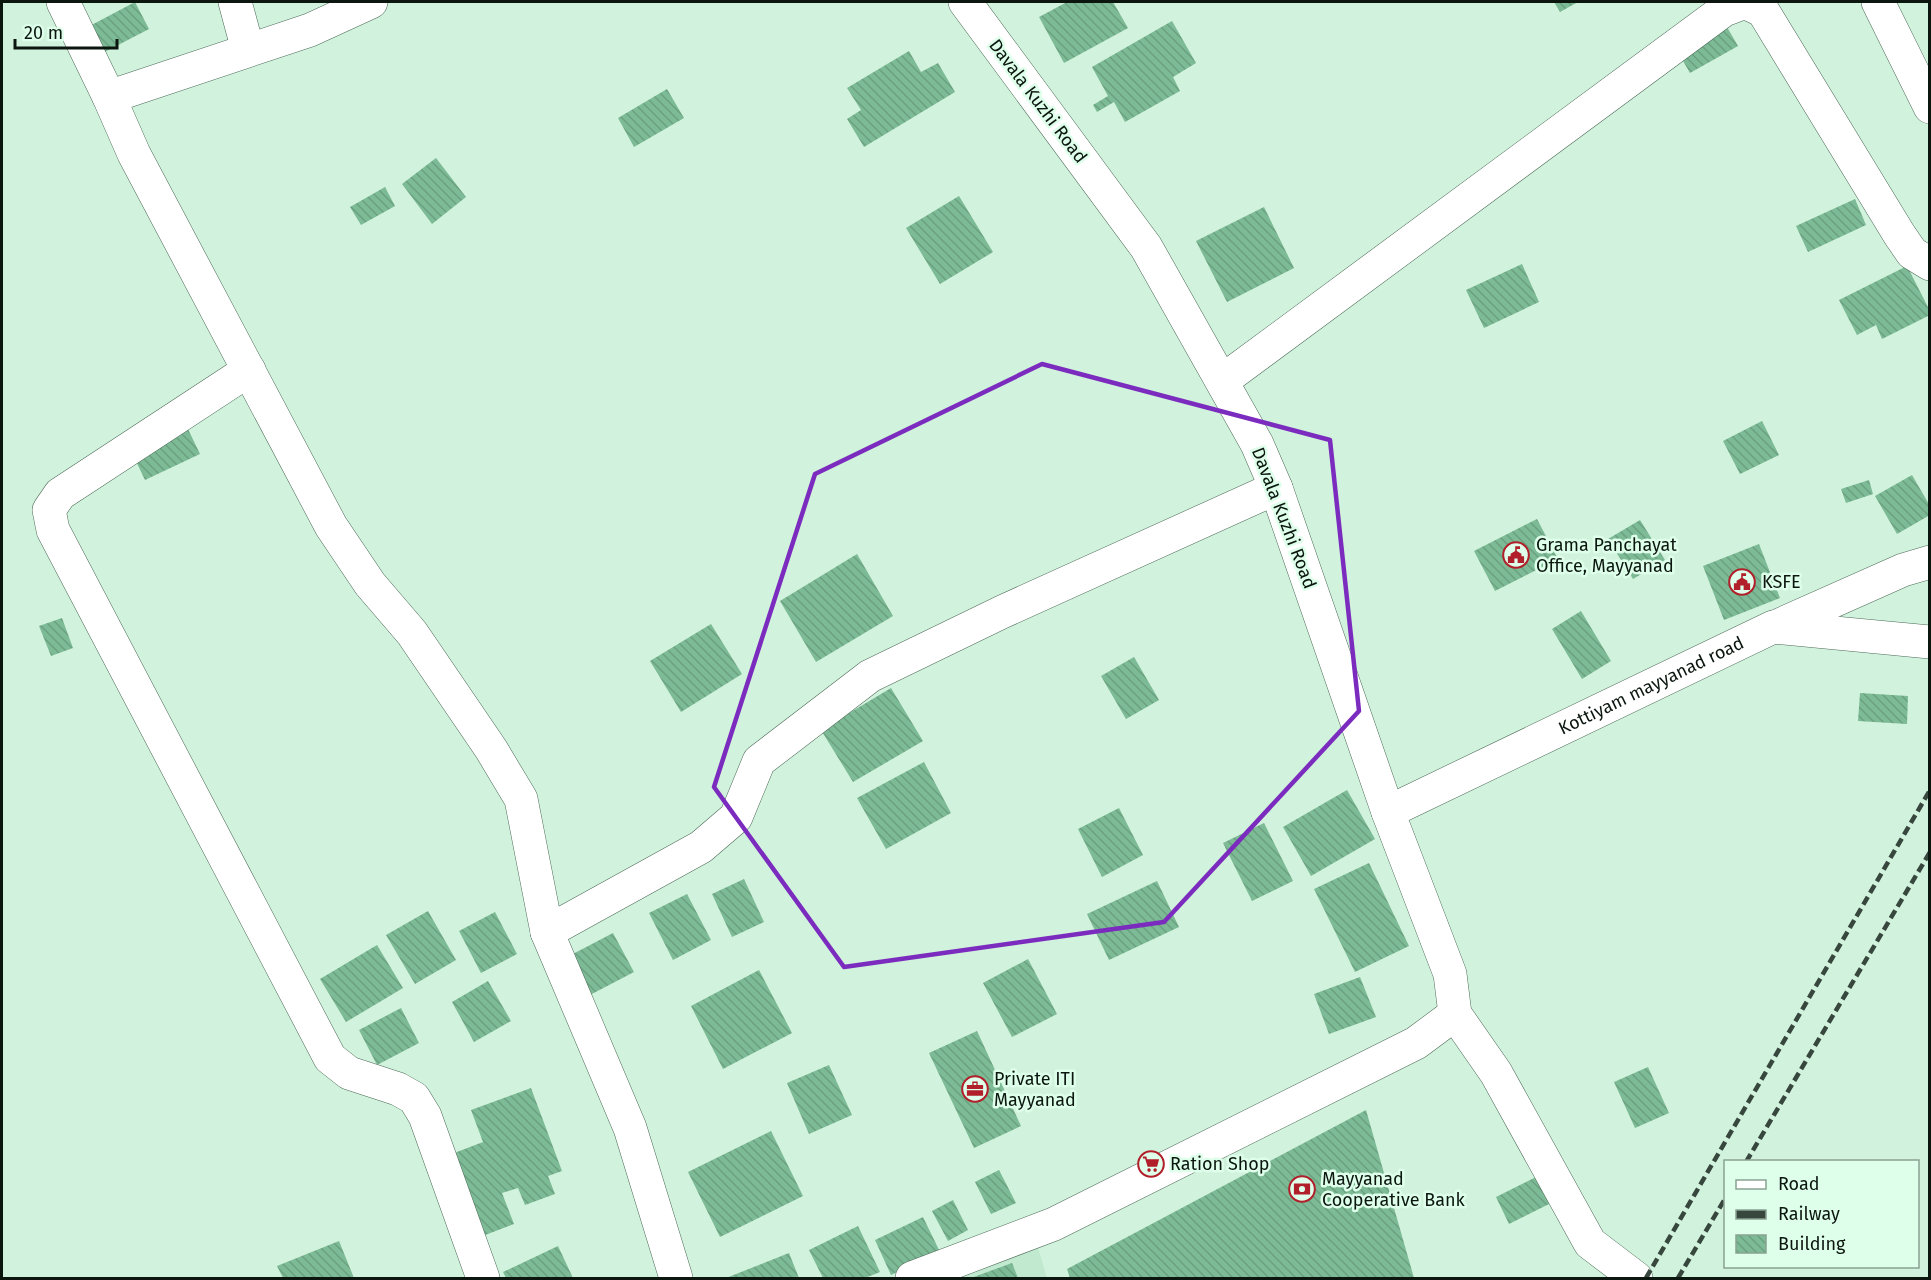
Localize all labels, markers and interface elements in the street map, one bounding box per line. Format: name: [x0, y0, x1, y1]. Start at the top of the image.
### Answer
scale bar: [15, 12, 117, 50]
text: 20 m: [24, 22, 63, 44]
street label: Davala Kuzhi Road: [984, 35, 1092, 167]
street label: Davala Kuzhi Road: [1247, 444, 1321, 592]
place label: Grama Panchayat Office, Mayyanad: [1536, 534, 1677, 577]
public building icon: Grama Panchayat Office, Mayyanad: [1501, 540, 1531, 570]
public building icon: KSFE: [1727, 567, 1757, 597]
place label: KSFE: [1762, 571, 1801, 593]
street label: Kottiyam mayyanad road: [1555, 632, 1747, 739]
place label: Private ITI Mayyanad: [994, 1068, 1076, 1111]
office icon: Private ITI Mayyanad: [960, 1074, 990, 1104]
supermarket icon: Ration Shop: [1136, 1149, 1166, 1179]
place label: Ration Shop: [1170, 1153, 1269, 1175]
legend: [1724, 1160, 1919, 1268]
place label: Mayyanad Cooperative Bank: [1322, 1168, 1466, 1211]
text: Road: [1778, 1173, 1820, 1195]
bank icon: Mayyanad Cooperative Bank: [1287, 1174, 1317, 1204]
text: Railway: [1778, 1203, 1840, 1225]
text: Building: [1778, 1233, 1846, 1255]

